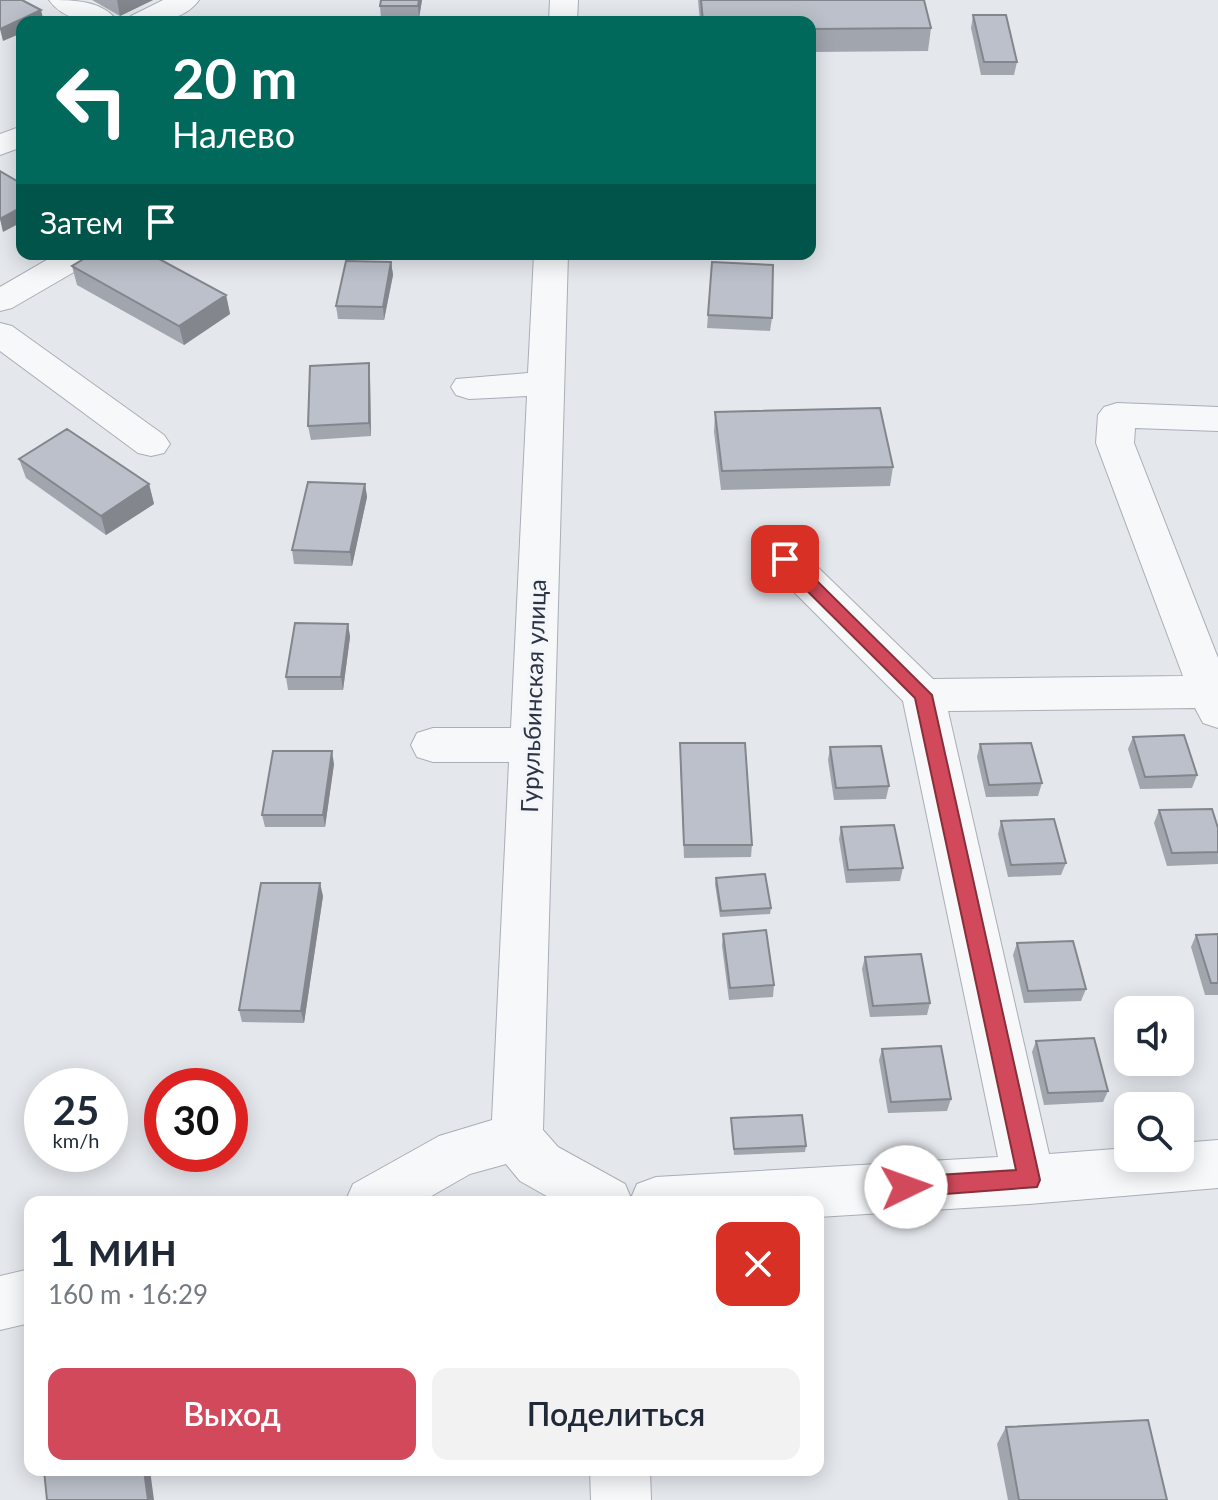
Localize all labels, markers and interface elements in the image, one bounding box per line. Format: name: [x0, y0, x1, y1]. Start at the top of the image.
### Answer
text: 20 m: [172, 44, 297, 111]
icon: left: [40, 48, 144, 152]
text: Налево: [172, 112, 295, 156]
icon: arrive: [139, 200, 183, 244]
text: Затем: [40, 204, 123, 240]
pin: [751, 525, 819, 593]
icon: arrive: [763, 537, 807, 581]
street label: Гурульбинская улица: [514, 579, 551, 813]
map controls: [1114, 996, 1194, 1172]
button: sound: [1114, 996, 1194, 1076]
speed limit sign: 30: [144, 1068, 248, 1172]
text: 25: [53, 1086, 99, 1134]
button: search: [1114, 1092, 1194, 1172]
text: km/h: [53, 1128, 99, 1152]
position arrow: [864, 1145, 948, 1229]
text: 1 мин: [48, 1219, 177, 1276]
button: close: [716, 1222, 800, 1306]
text: 160 m · 16:29: [48, 1278, 208, 1310]
button: Выход: [48, 1368, 416, 1460]
button: Поделиться: [432, 1368, 800, 1460]

